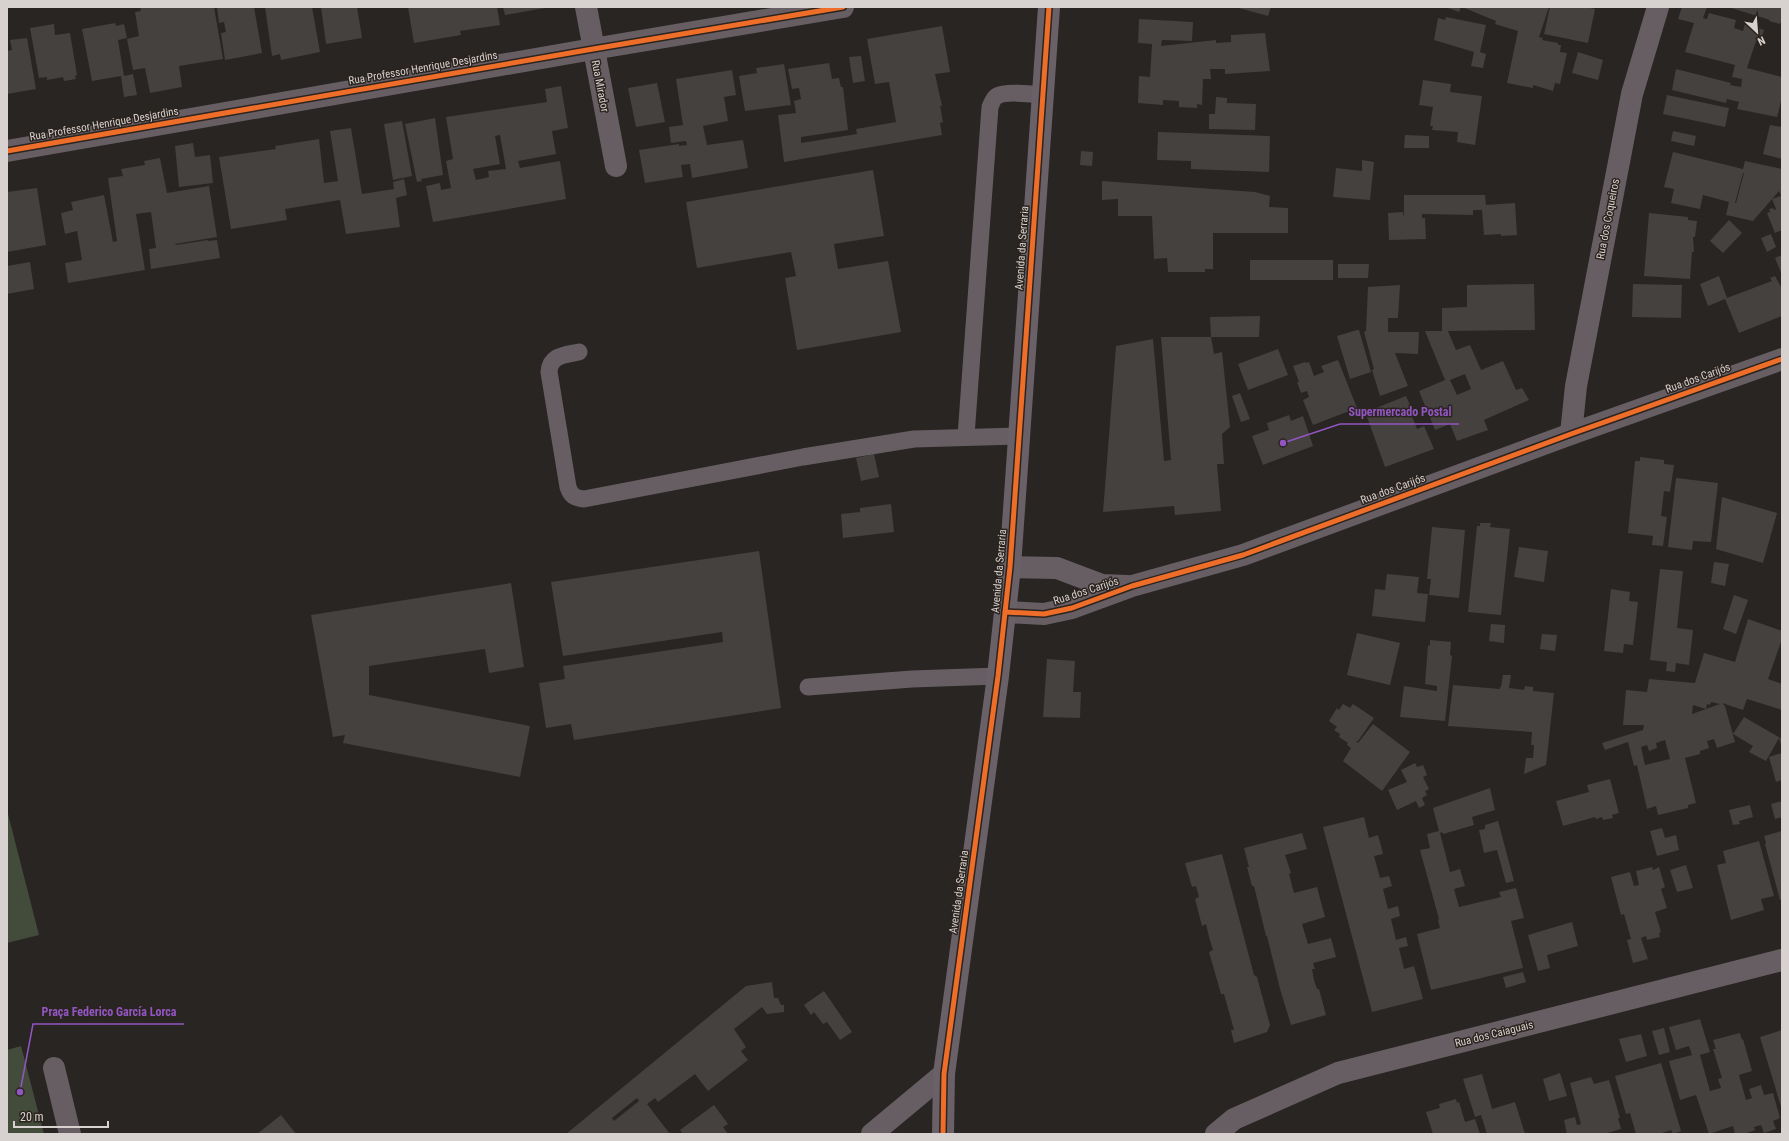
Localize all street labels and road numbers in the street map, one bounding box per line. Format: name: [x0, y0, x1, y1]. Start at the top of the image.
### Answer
street label: Rua Professor Henrique Desjardins: [347, 48, 499, 88]
street label: Rua Mirador: [589, 59, 612, 114]
street label: Rua Professor Henrique Desjardins: [28, 104, 180, 144]
street label: Rua dos Coqueiros: [1594, 178, 1622, 260]
street label: Avenida da Serraria: [1013, 206, 1031, 290]
street label: Rua dos Carijós: [1664, 360, 1732, 396]
street label: Rua dos Carijós: [1359, 471, 1427, 507]
street label: Avenida da Serraria: [989, 529, 1009, 613]
street label: Rua dos Carijós: [1052, 574, 1120, 608]
street label: Avenida da Serraria: [947, 850, 971, 934]
street label: Rua dos Caiaguais: [1453, 1018, 1535, 1050]

